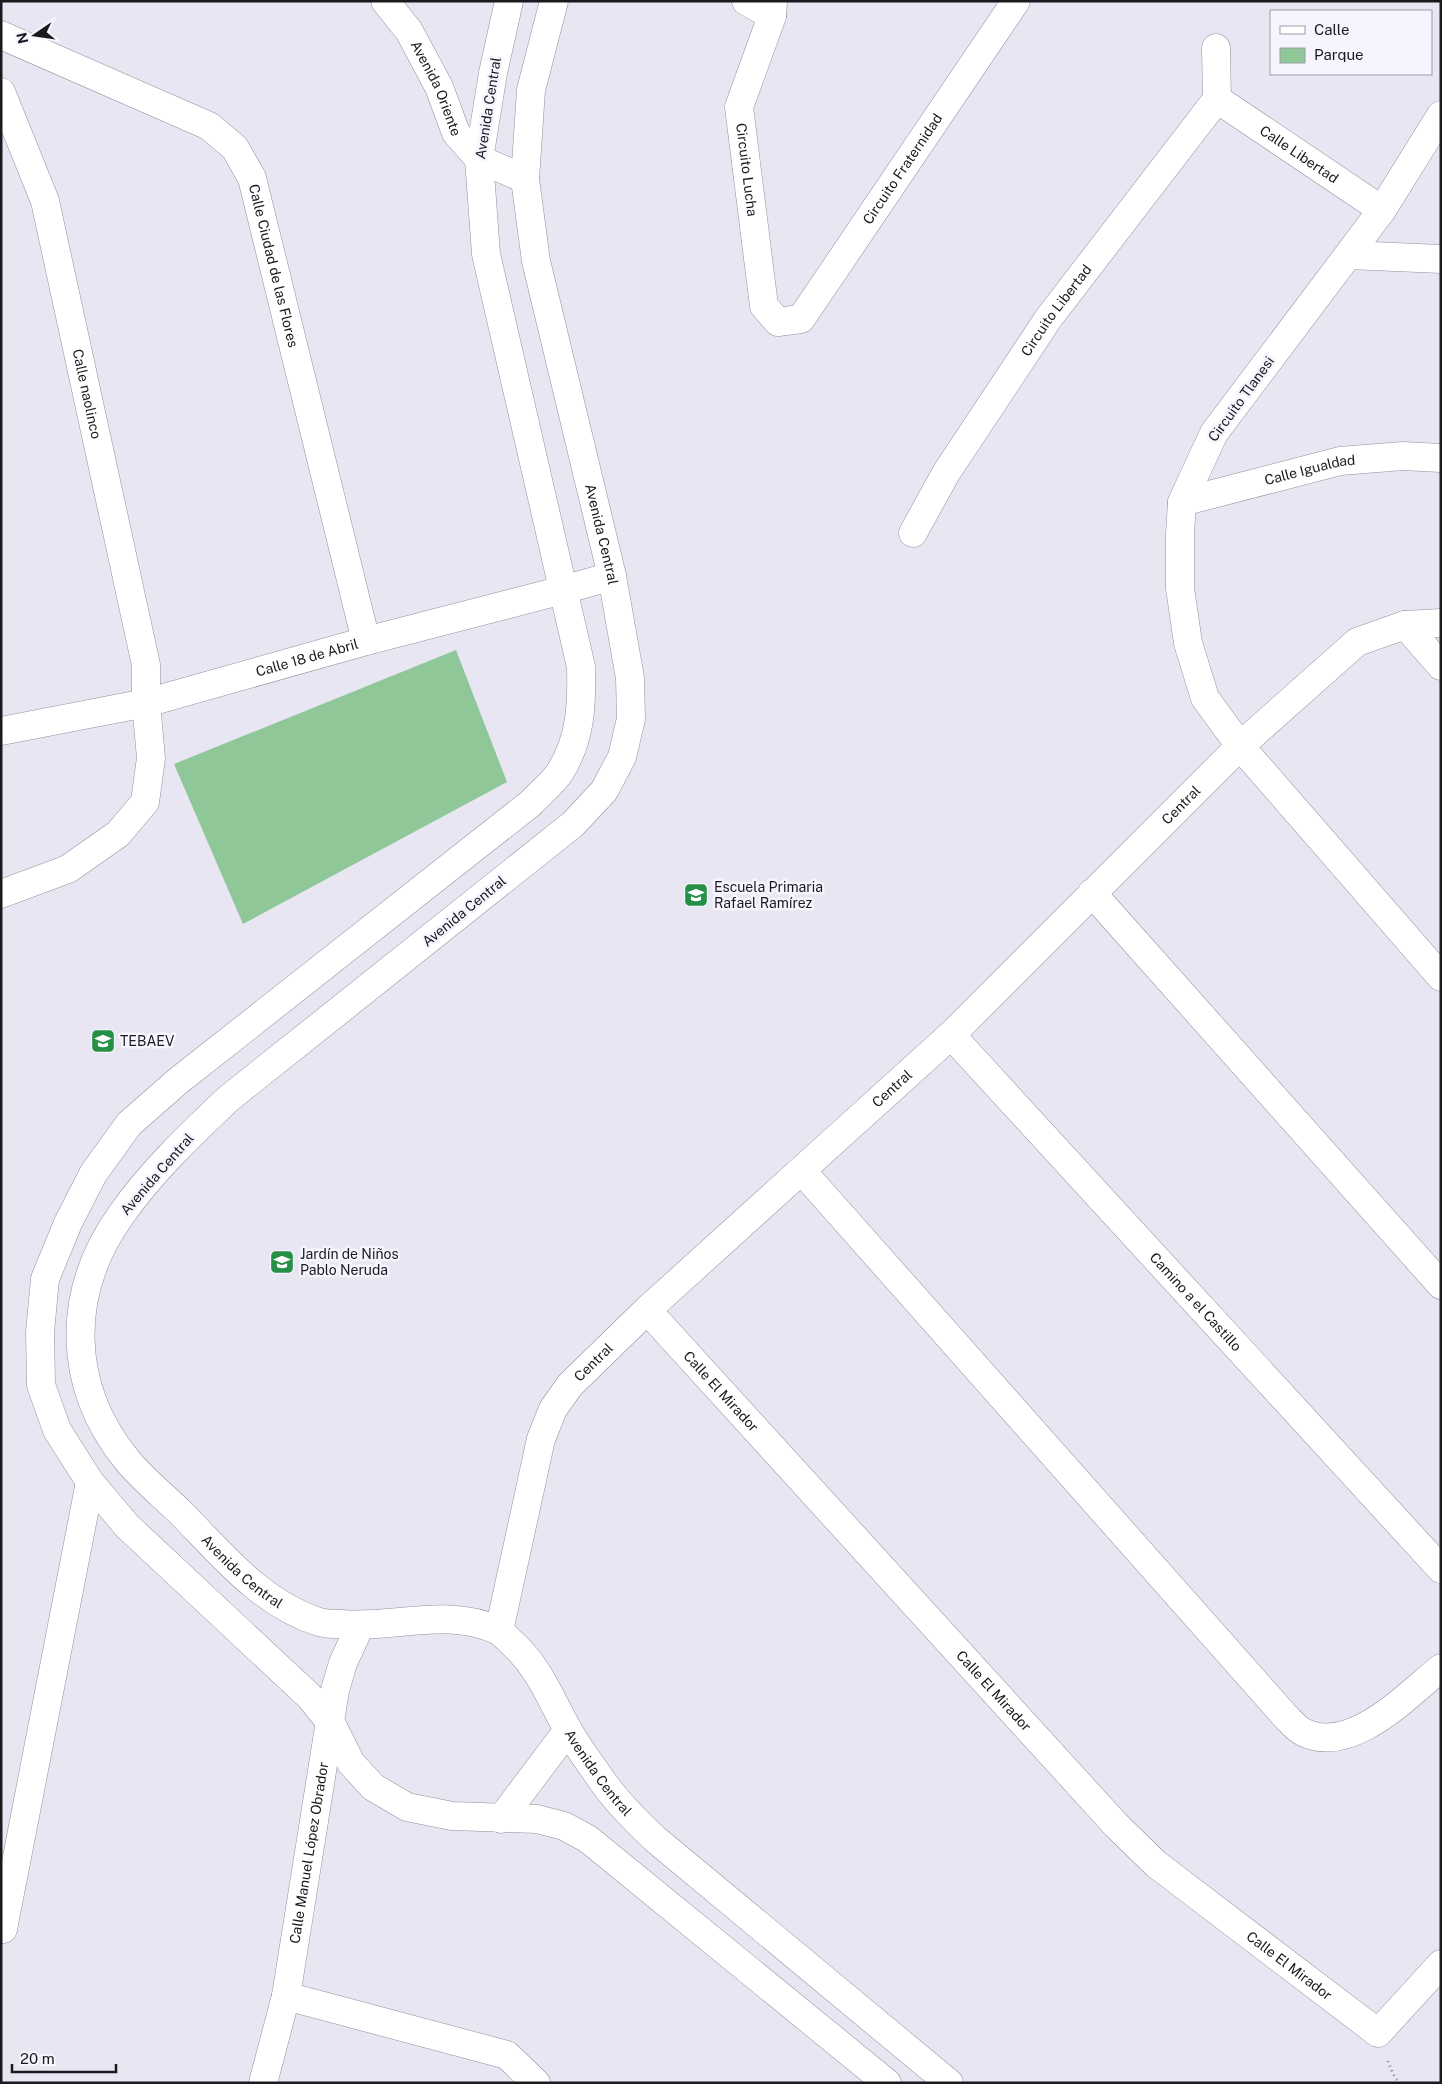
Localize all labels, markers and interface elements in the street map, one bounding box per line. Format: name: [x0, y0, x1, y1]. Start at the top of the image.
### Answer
north arrow: [10, 10, 60, 60]
legend: [1270, 10, 1432, 75]
text: Calle: [1314, 21, 1350, 38]
text: N: [13, 31, 31, 45]
street label: Avenida Oriente: [408, 38, 464, 138]
text: Parque: [1314, 46, 1364, 63]
street label: Avenida Central: [472, 56, 504, 160]
street label: Circuito Fraternidad: [859, 111, 946, 227]
street label: Circuito Lucha: [733, 122, 761, 217]
street label: Calle Libertad: [1257, 122, 1341, 186]
street label: Calle Ciudad de las Flores: [246, 182, 301, 349]
street label: Circuito Libertad: [1018, 261, 1095, 359]
street label: Calle naolinco: [69, 348, 105, 440]
street label: Circuito Tlanesi: [1205, 353, 1277, 445]
street label: Calle Igualdad: [1263, 452, 1356, 488]
street label: Avenida Central: [582, 482, 621, 586]
street label: Calle 18 de Abril: [254, 636, 360, 680]
street label: Central: [1158, 782, 1204, 828]
street label: Avenida Central: [419, 872, 509, 950]
place label: Escuela Primaria Rafael Ramírez: [714, 879, 823, 911]
school or university icon: Escuela Primaria Rafael Ramírez: [683, 882, 709, 908]
school or university icon: TEBAEV: [90, 1028, 116, 1054]
place label: TEBAEV: [120, 1033, 175, 1049]
street label: Central: [869, 1066, 915, 1110]
street label: Avenida Central: [117, 1130, 197, 1218]
place label: Jardín de Niños Pablo Neruda: [300, 1246, 399, 1278]
school or university icon: Jardín de Niños Pablo Neruda: [269, 1249, 295, 1275]
street label: Camino a el Castillo: [1147, 1249, 1245, 1354]
street label: Central: [571, 1340, 616, 1385]
street label: Calle El Mirador: [680, 1348, 762, 1435]
street label: Avenida Central: [198, 1532, 286, 1612]
street label: Calle El Mirador: [953, 1647, 1034, 1734]
street label: Avenida Central: [561, 1727, 635, 1819]
street label: Calle Manuel López Obrador: [287, 1761, 331, 1945]
street label: Calle El Mirador: [1243, 1928, 1335, 2003]
scale bar: [12, 2042, 116, 2074]
text: 20 m: [20, 2050, 55, 2067]

